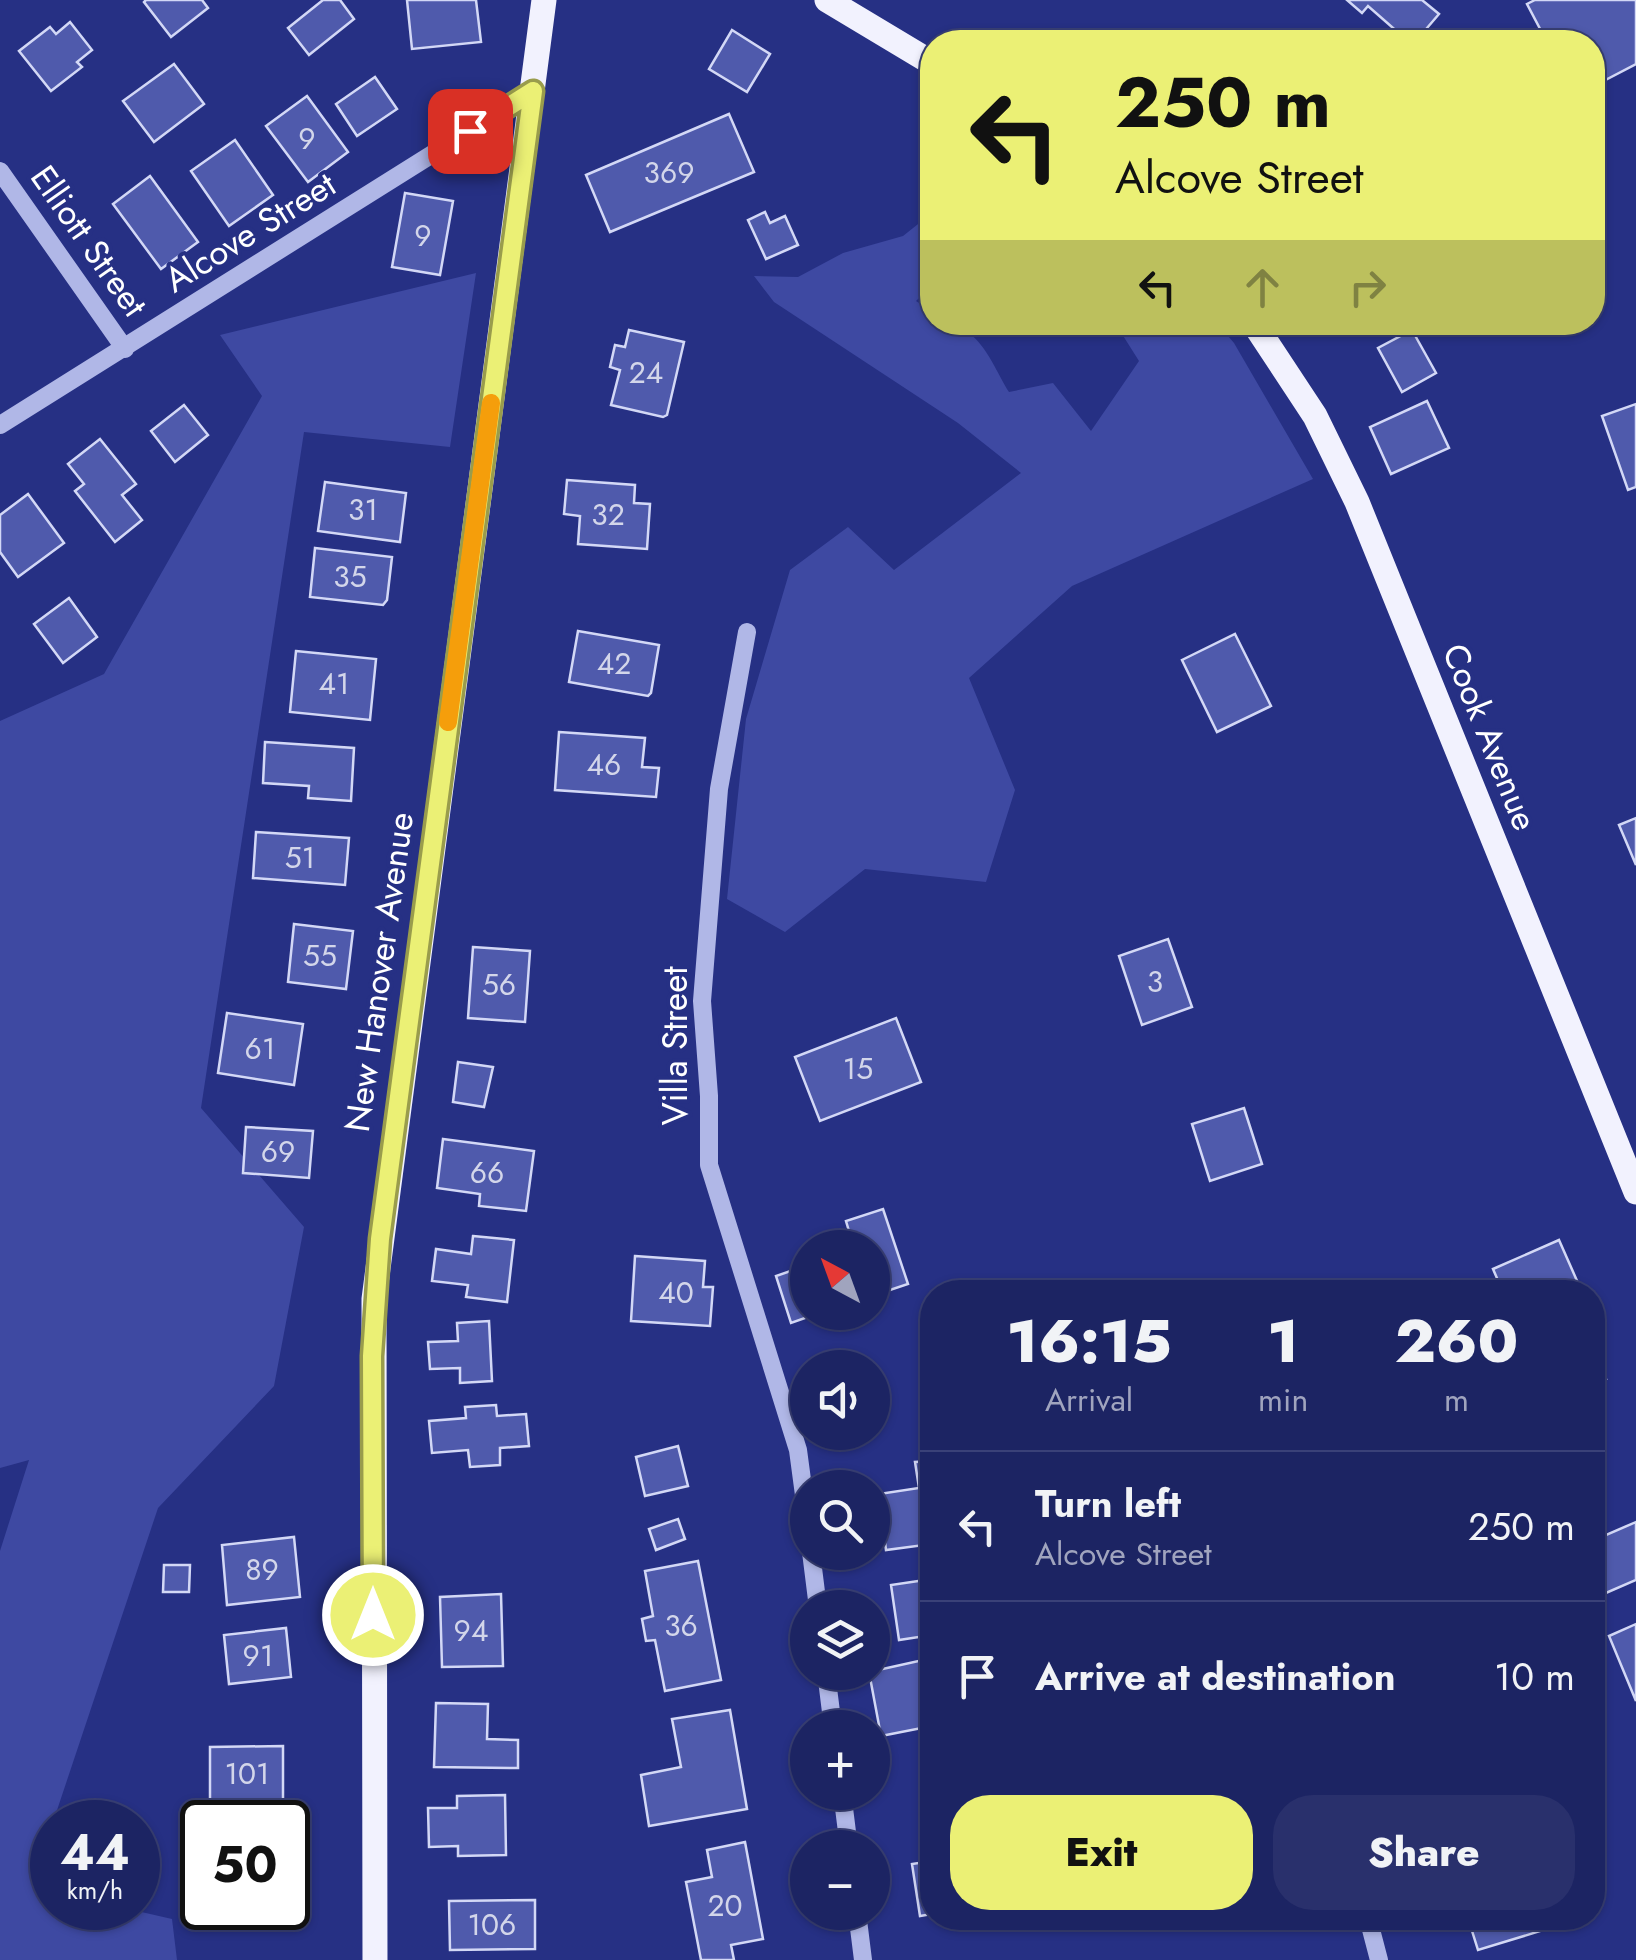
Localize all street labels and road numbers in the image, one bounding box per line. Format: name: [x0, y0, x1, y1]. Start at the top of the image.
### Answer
street label: Elliott Street: [19, 155, 160, 327]
street label: Alcove Street: [155, 159, 346, 304]
street label: Cook Avenue: [1430, 636, 1550, 838]
street label: New Hanover Avenue: [332, 809, 426, 1135]
street label: Villa Street: [650, 966, 700, 1126]

